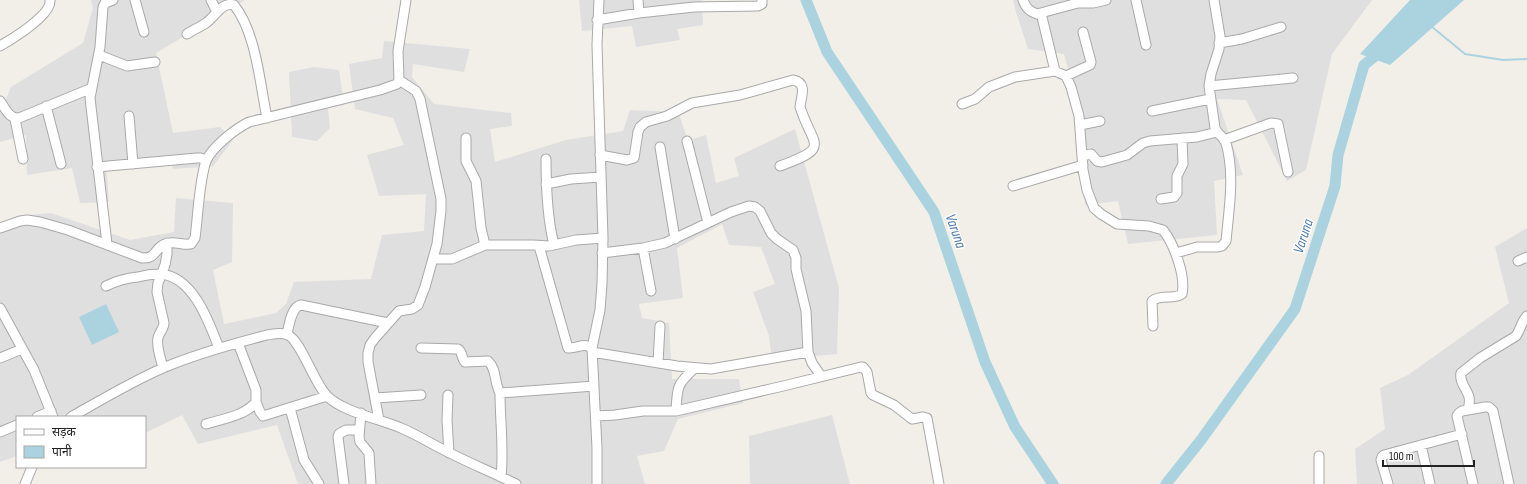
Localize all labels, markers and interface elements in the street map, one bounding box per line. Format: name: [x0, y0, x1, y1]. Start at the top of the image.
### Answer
water label: Varuna: [941, 212, 970, 251]
water label: Varuna: [1289, 217, 1318, 256]
legend: [16, 416, 146, 468]
text: सड़क: [52, 425, 77, 440]
scale bar: [1383, 442, 1474, 468]
text: पानी: [52, 444, 73, 460]
text: 100 m: [1389, 449, 1414, 464]

